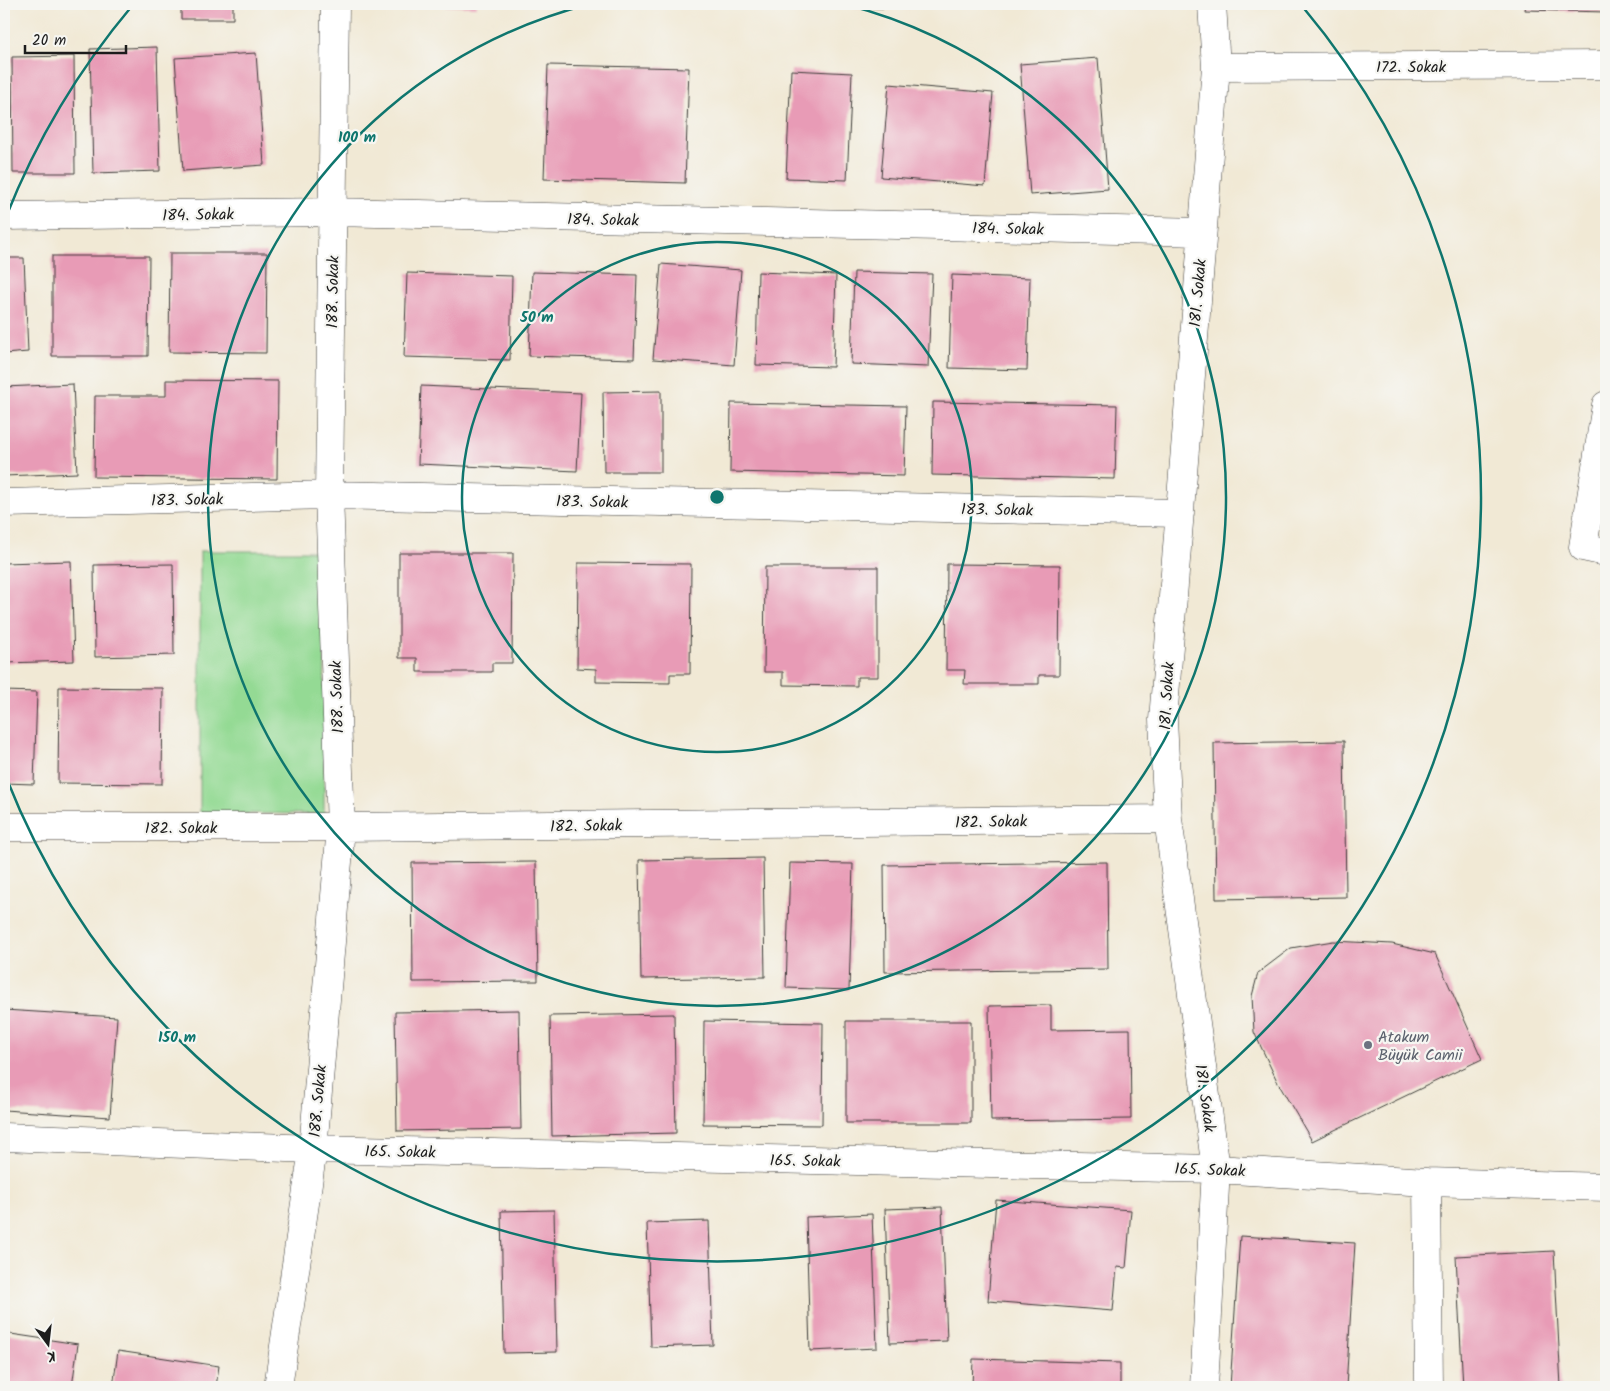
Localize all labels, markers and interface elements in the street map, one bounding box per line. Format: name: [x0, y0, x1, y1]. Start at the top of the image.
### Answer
scale bar: [25, 22, 126, 54]
text: 20 m: [32, 29, 66, 53]
street label: 172. Sokak: [1376, 55, 1447, 80]
text: 100 m: [338, 126, 376, 150]
street label: 184. Sokak: [162, 202, 235, 229]
street label: 184. Sokak: [567, 207, 640, 234]
street label: 184. Sokak: [972, 216, 1045, 243]
street label: 188. Sokak: [320, 255, 347, 329]
street label: 181. Sokak: [1183, 258, 1214, 328]
text: 50 m: [519, 306, 554, 330]
street label: 183. Sokak: [151, 487, 224, 514]
centre of rings: [708, 488, 726, 506]
street label: 183. Sokak: [556, 489, 629, 516]
street label: 183. Sokak: [961, 497, 1034, 524]
street label: 188. Sokak: [324, 660, 351, 734]
street label: 181. Sokak: [1153, 661, 1182, 731]
street label: 182. Sokak: [955, 809, 1028, 836]
street label: 182. Sokak: [550, 813, 623, 840]
street label: 182. Sokak: [145, 816, 218, 841]
place label: Atakum Büyük Camii: [1378, 1025, 1464, 1068]
text: 150 m: [158, 1026, 196, 1050]
marker: Atakum Büyük Camii: [1362, 1039, 1374, 1051]
street label: 188. Sokak: [303, 1063, 334, 1138]
street label: 181. Sokak: [1187, 1063, 1222, 1134]
street label: 165. Sokak: [364, 1139, 436, 1166]
street label: 165. Sokak: [769, 1148, 841, 1175]
street label: 165. Sokak: [1174, 1157, 1246, 1184]
north arrow: [22, 1318, 72, 1368]
text: K: [44, 1344, 58, 1367]

